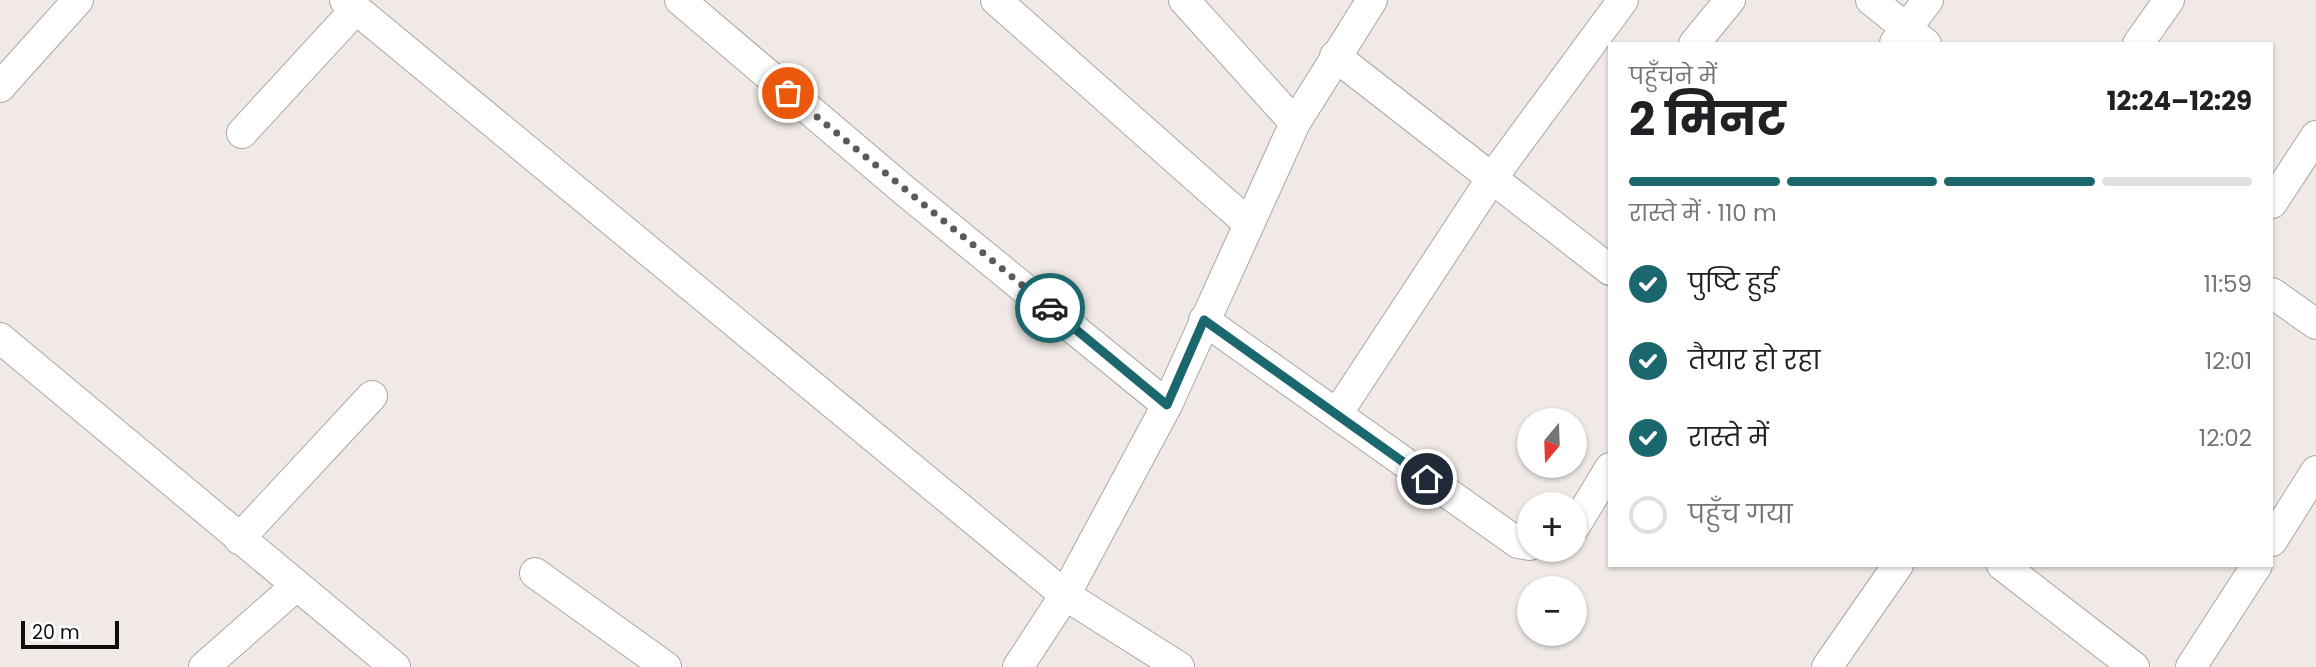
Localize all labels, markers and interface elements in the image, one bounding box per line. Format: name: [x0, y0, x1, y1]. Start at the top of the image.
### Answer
text: पहुँचने में: [1629, 60, 1717, 92]
pin: [758, 63, 818, 123]
icon: bag: [769, 74, 807, 112]
text: 12:24–12:29: [2107, 83, 2252, 119]
text: 2 मिनट: [1629, 87, 1786, 151]
text: रास्ते में · 110 m: [1629, 197, 1777, 229]
icon: check: [1629, 265, 1667, 303]
text: पुष्टि हुई: [1688, 265, 1777, 301]
text: 11:59: [2203, 268, 2252, 300]
courier: [1015, 273, 1085, 343]
icon: car: [1031, 289, 1069, 327]
icon: check: [1629, 342, 1667, 380]
text: तैयार हो रहा: [1688, 342, 1820, 378]
text: 12:01: [2205, 345, 2252, 377]
north arrow: [1517, 408, 1587, 478]
map controls: [1517, 408, 1587, 646]
icon: check: [1629, 419, 1667, 457]
text: रास्ते में: [1688, 419, 1769, 455]
text: 12:02: [2199, 422, 2252, 454]
pin: [1397, 449, 1457, 509]
icon: home: [1408, 460, 1446, 498]
button: +: [1517, 492, 1587, 562]
text: पहुँच गया: [1688, 496, 1793, 532]
button: −: [1517, 576, 1587, 646]
scale bar: [21, 618, 119, 650]
text: 20 m: [32, 619, 80, 646]

